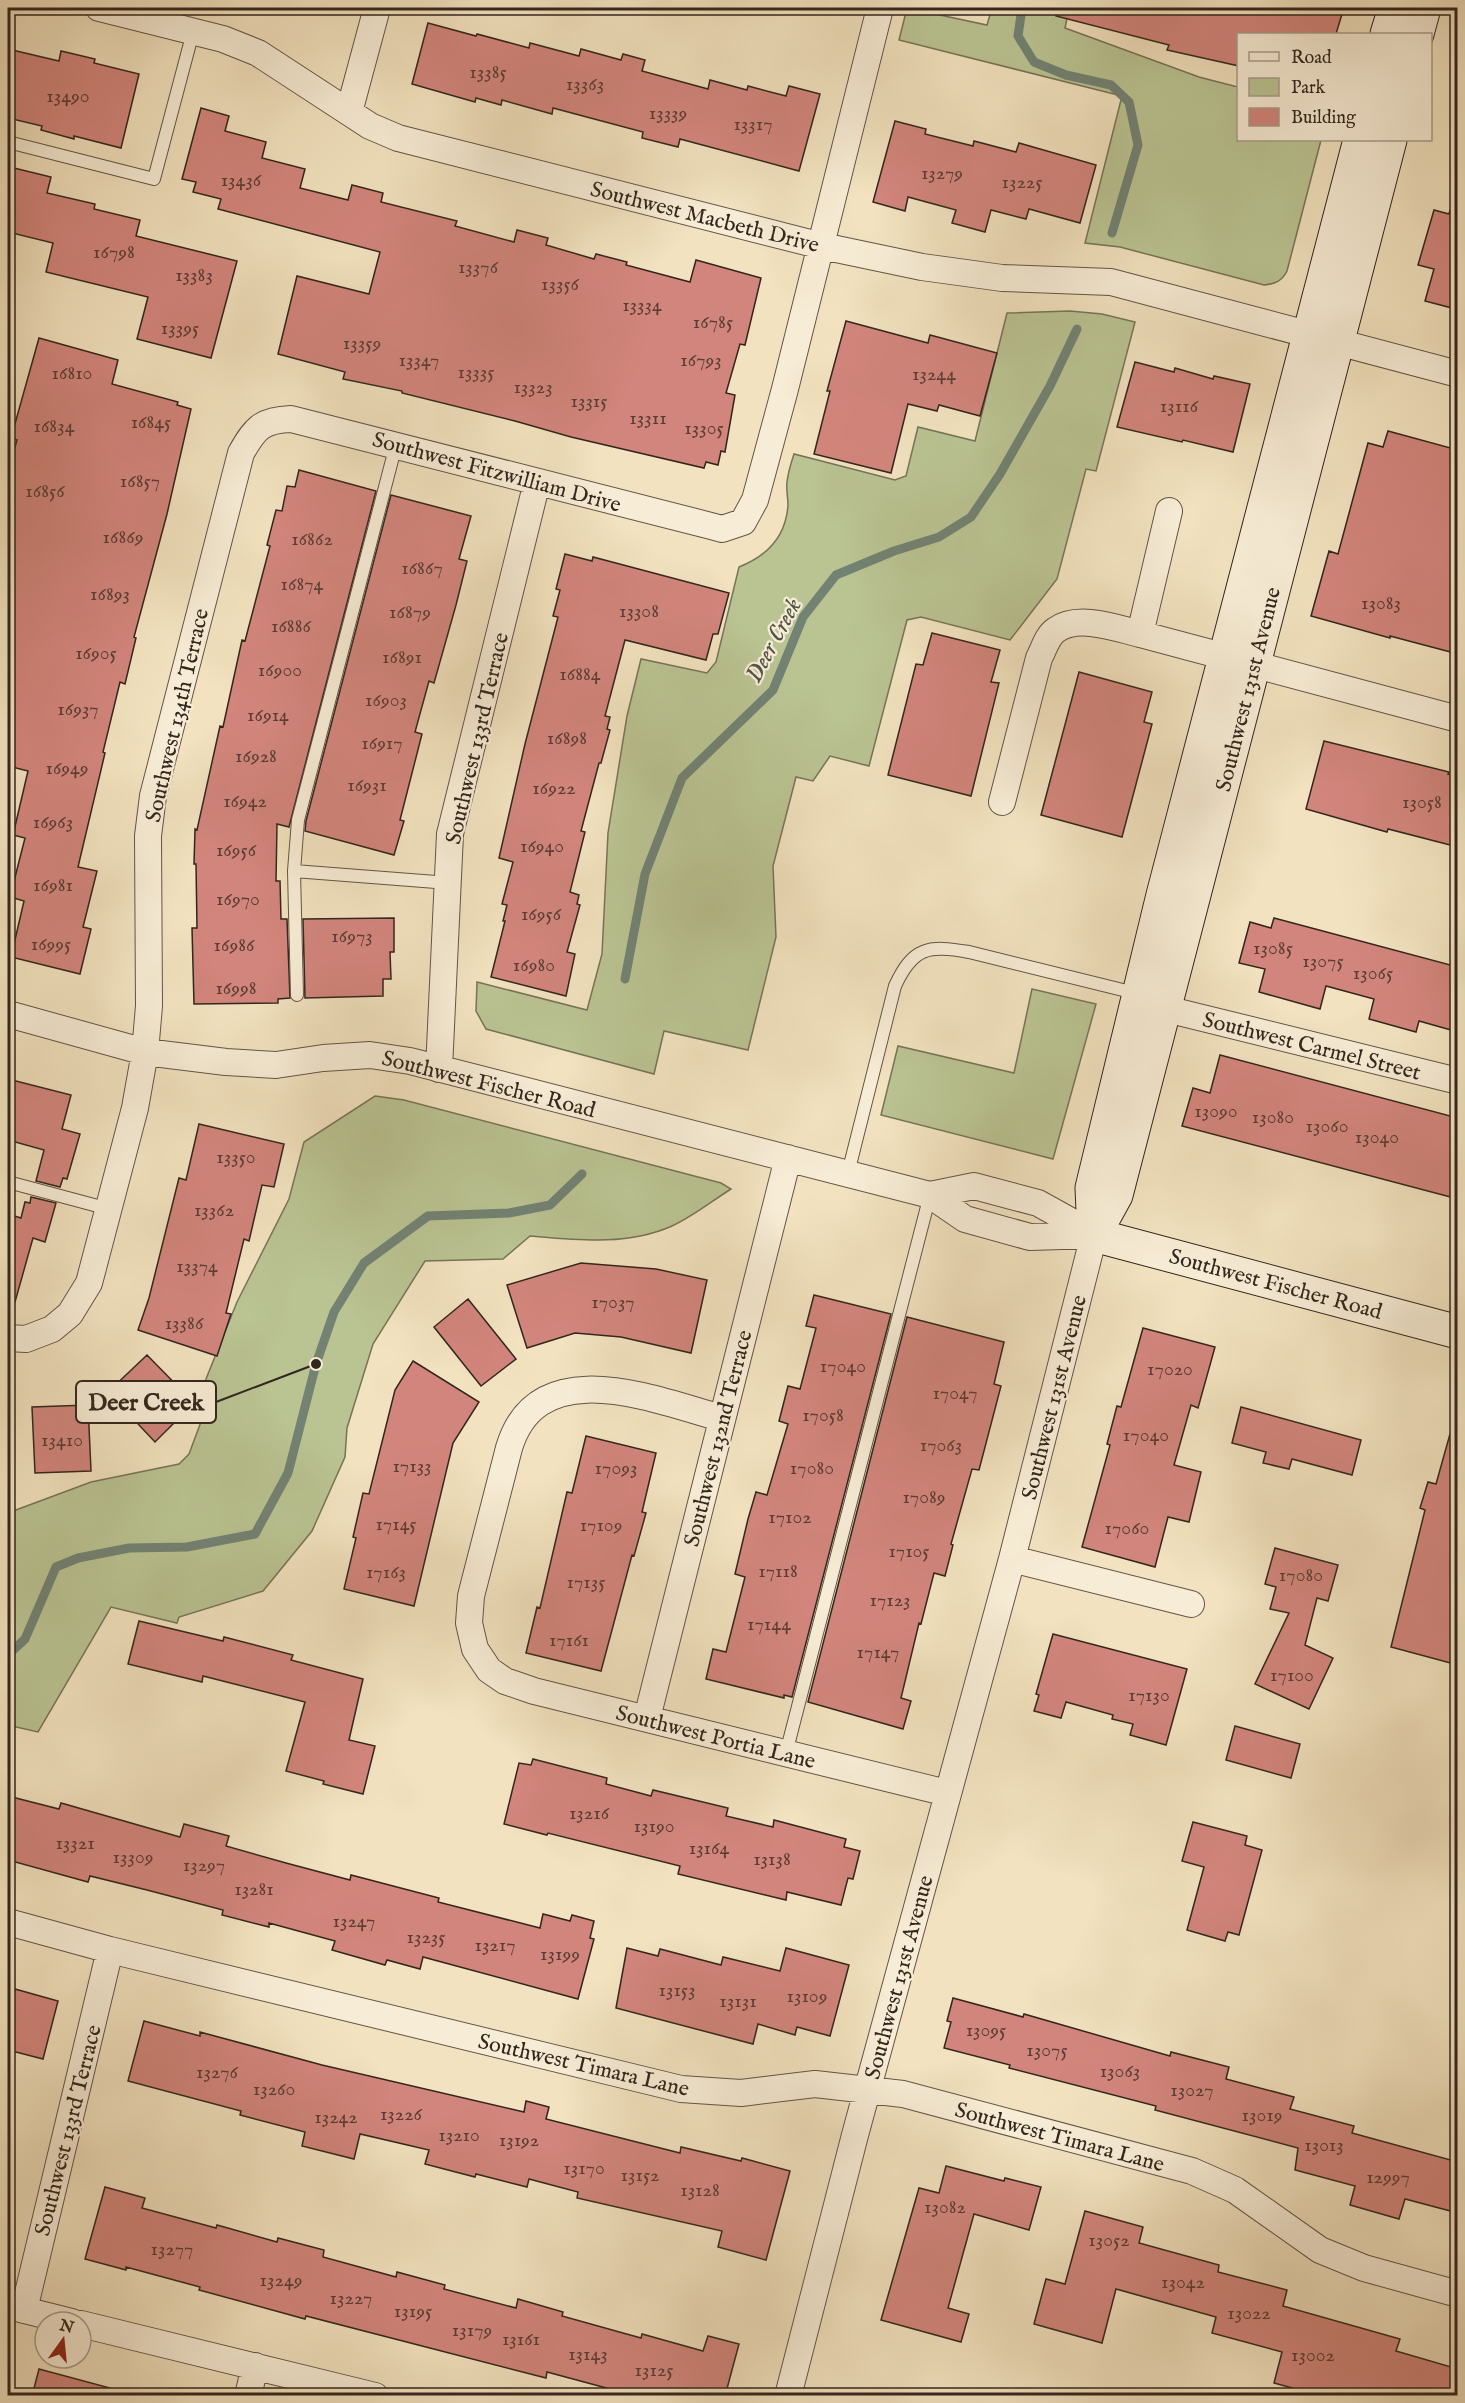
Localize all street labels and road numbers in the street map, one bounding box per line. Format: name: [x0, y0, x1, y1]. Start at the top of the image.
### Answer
street label: Southwest Macbeth Drive: [587, 176, 822, 260]
street label: Southwest Fitzwilliam Drive: [369, 426, 624, 520]
street label: Southwest 131st Avenue: [1210, 584, 1288, 795]
street label: Southwest 134th Terrace: [140, 606, 216, 825]
street label: Southwest 133rd Terrace: [440, 630, 516, 847]
street label: Southwest Carmel Street: [1200, 1006, 1424, 1088]
street label: Southwest Fischer Road: [379, 1045, 599, 1125]
street label: Southwest Fischer Road: [1166, 1243, 1385, 1327]
street label: Southwest 131st Avenue: [1016, 1292, 1094, 1503]
street label: Southwest 132nd Terrace: [678, 1327, 759, 1550]
street label: Southwest Portia Lane: [613, 1700, 818, 1776]
street label: Southwest 131st Avenue: [859, 1873, 941, 2082]
street label: Southwest 133rd Terrace: [29, 2022, 109, 2239]
street label: Southwest Timara Lane: [475, 2028, 692, 2104]
street label: Southwest Timara Lane: [952, 2096, 1167, 2179]

